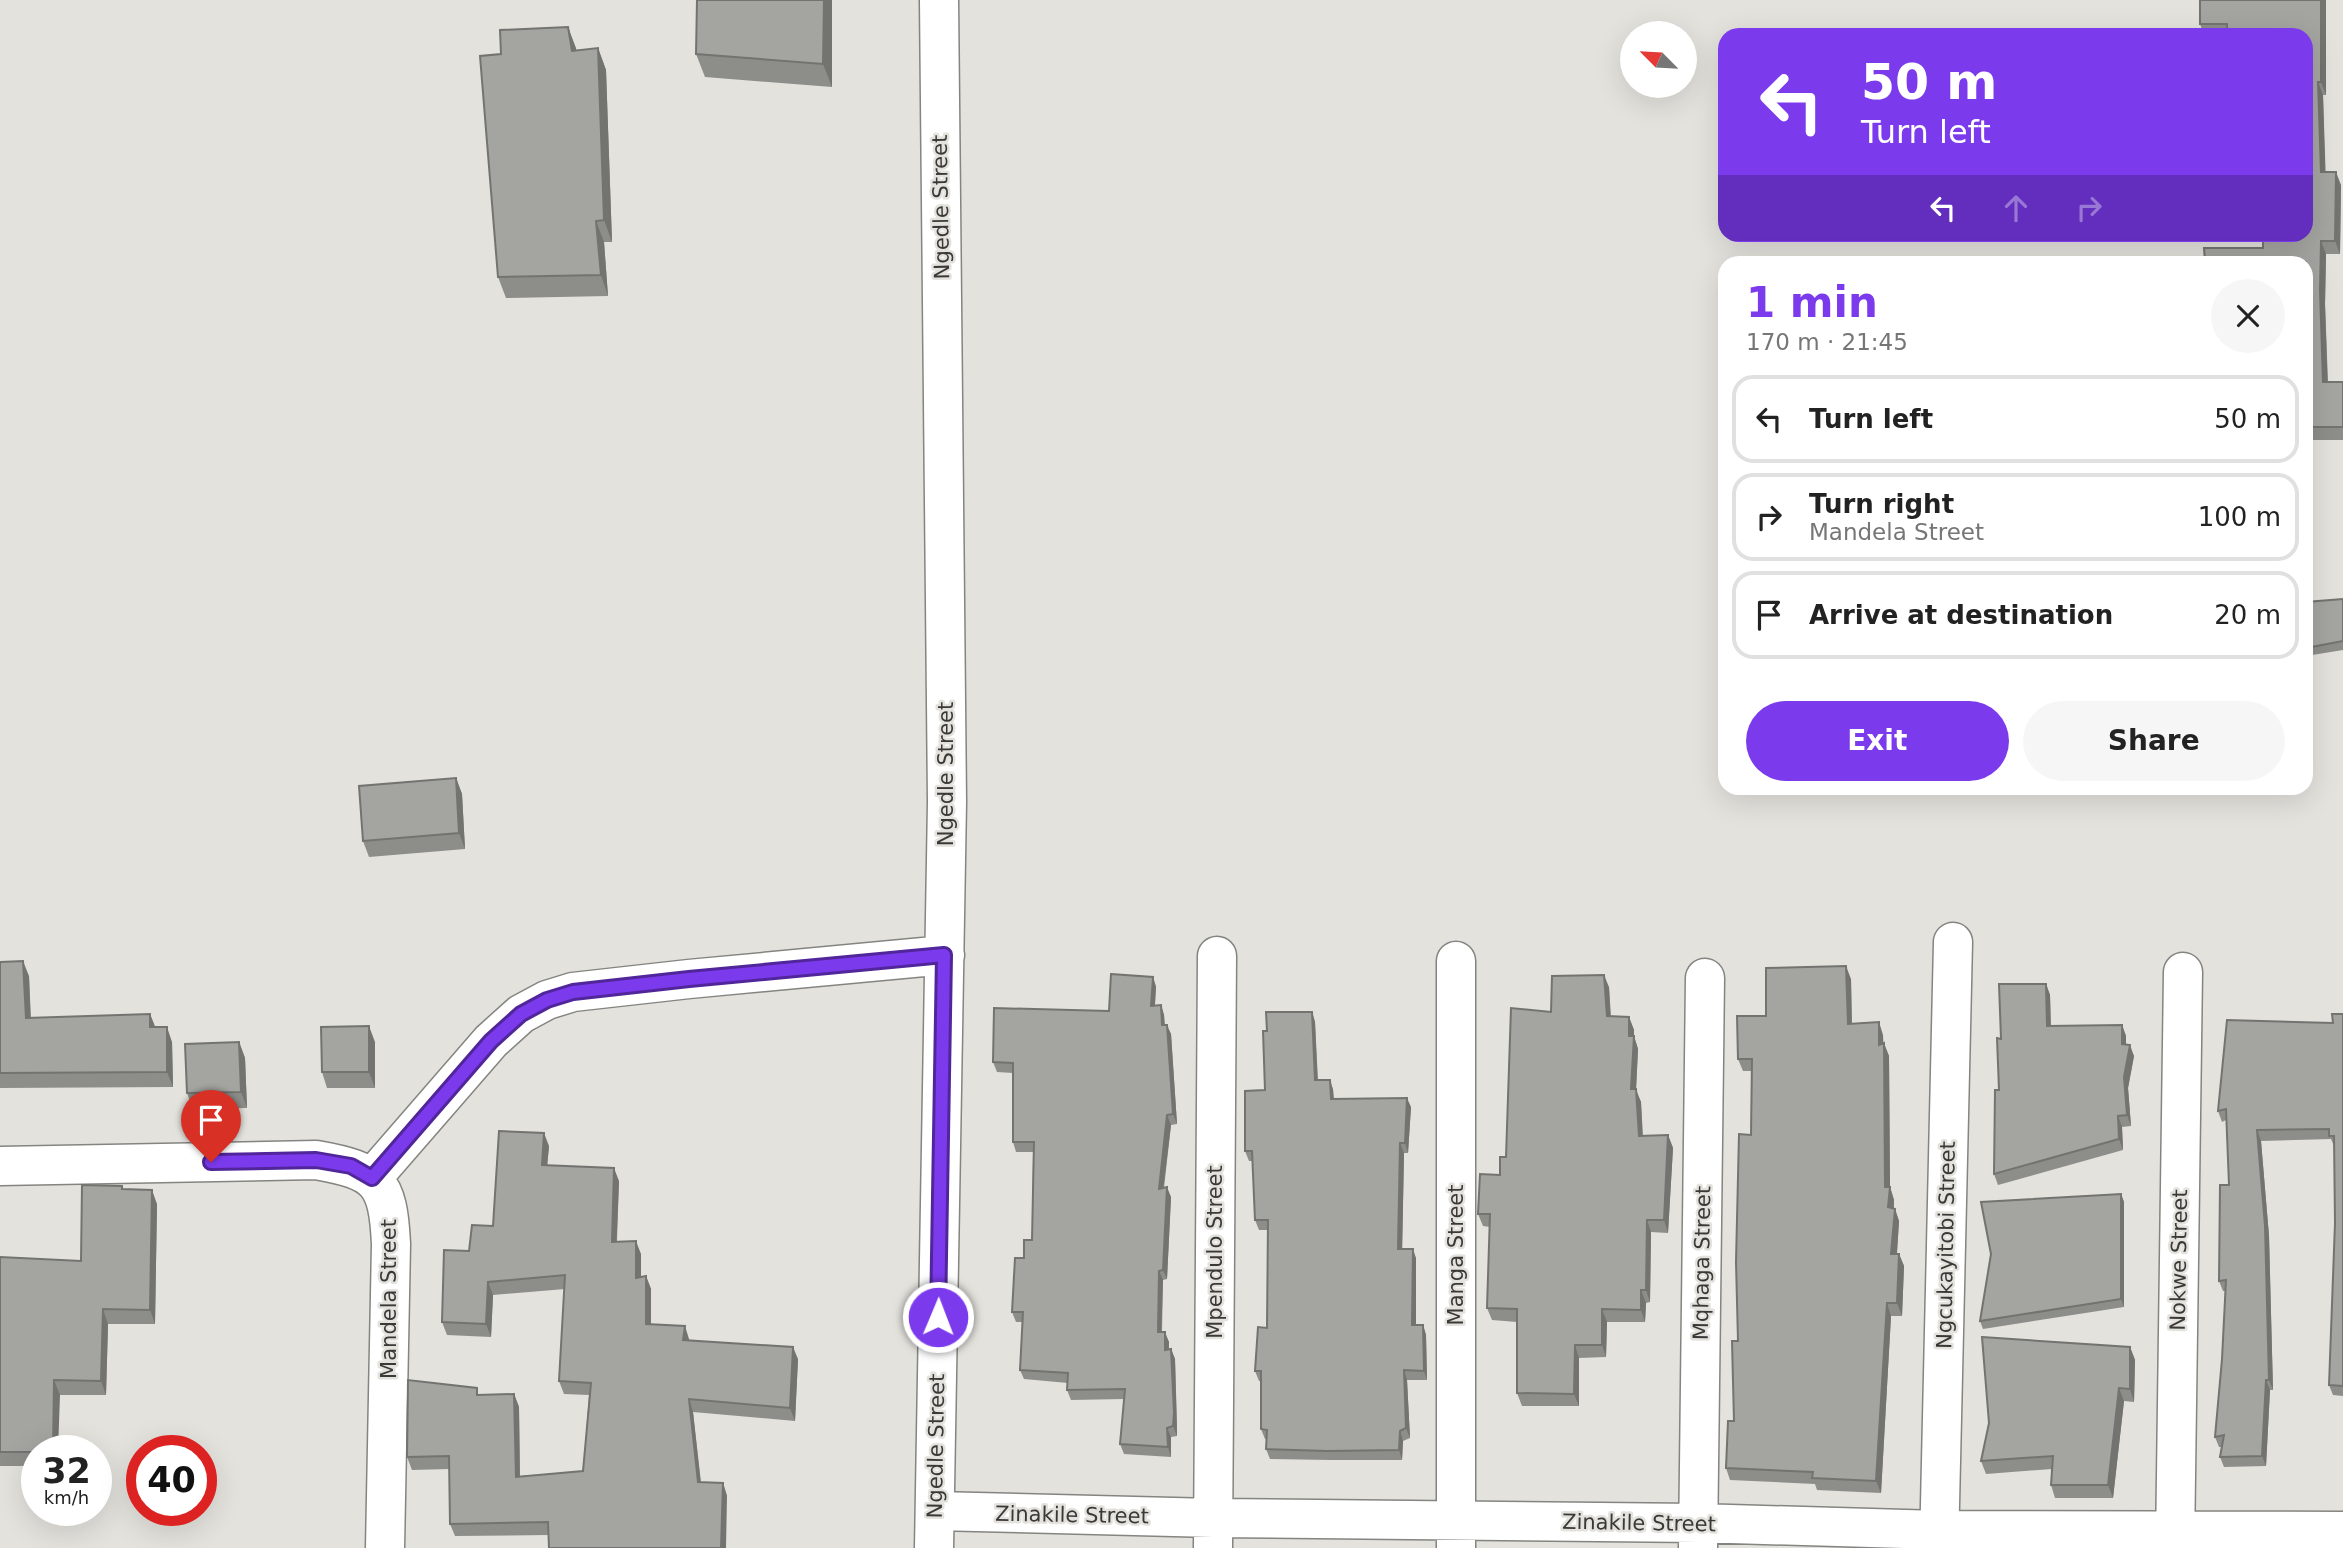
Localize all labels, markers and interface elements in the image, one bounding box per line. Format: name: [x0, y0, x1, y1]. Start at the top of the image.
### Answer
north arrow: [1620, 21, 1698, 98]
map controls: [1620, 21, 1697, 98]
text: 50 m: [1861, 54, 1997, 111]
icon: left: [1746, 56, 1837, 147]
text: Turn left: [1861, 113, 1991, 151]
street label: Ngedle Street: [928, 135, 954, 279]
icon: left: [1924, 189, 1962, 227]
icon: ahead: [1997, 189, 2035, 227]
icon: right: [2070, 189, 2108, 227]
text: 1 min: [1746, 278, 1878, 327]
button: close: [2211, 279, 2285, 353]
text: 170 m · 21:45: [1746, 329, 1908, 355]
icon: left: [1750, 400, 1788, 438]
text: Turn left: [1809, 404, 1933, 434]
text: 50 m: [2214, 404, 2281, 434]
text: Turn right: [1809, 489, 1954, 519]
icon: right: [1750, 498, 1788, 536]
text: 100 m: [2198, 502, 2281, 532]
text: Mandela Street: [1809, 519, 1984, 545]
icon: arrive: [1750, 596, 1788, 634]
text: Arrive at destination: [1809, 600, 2113, 630]
text: 20 m: [2214, 600, 2281, 630]
button: Exit: [1746, 701, 2009, 781]
button: Share: [2023, 701, 2285, 781]
street label: Ngedle Street: [934, 702, 958, 846]
pin: [181, 1090, 241, 1162]
icon: arrive: [192, 1101, 230, 1139]
street label: Ngcukayitobi Street: [1932, 1141, 1960, 1349]
street label: Mpendulo Street: [1203, 1165, 1227, 1339]
street label: Manga Street: [1444, 1185, 1468, 1325]
street label: Mqhaga Street: [1689, 1186, 1715, 1340]
street label: Nokwe Street: [2166, 1189, 2192, 1331]
street label: Mandela Street: [377, 1219, 401, 1379]
position arrow: [901, 1280, 975, 1354]
street label: Ngedle Street: [923, 1374, 949, 1518]
speed limit sign: 40: [126, 1435, 217, 1526]
text: 32: [42, 1451, 91, 1491]
text: km/h: [44, 1487, 89, 1508]
street label: Zinakile Street: [995, 1502, 1149, 1528]
street label: Zinakile Street: [1562, 1510, 1716, 1536]

